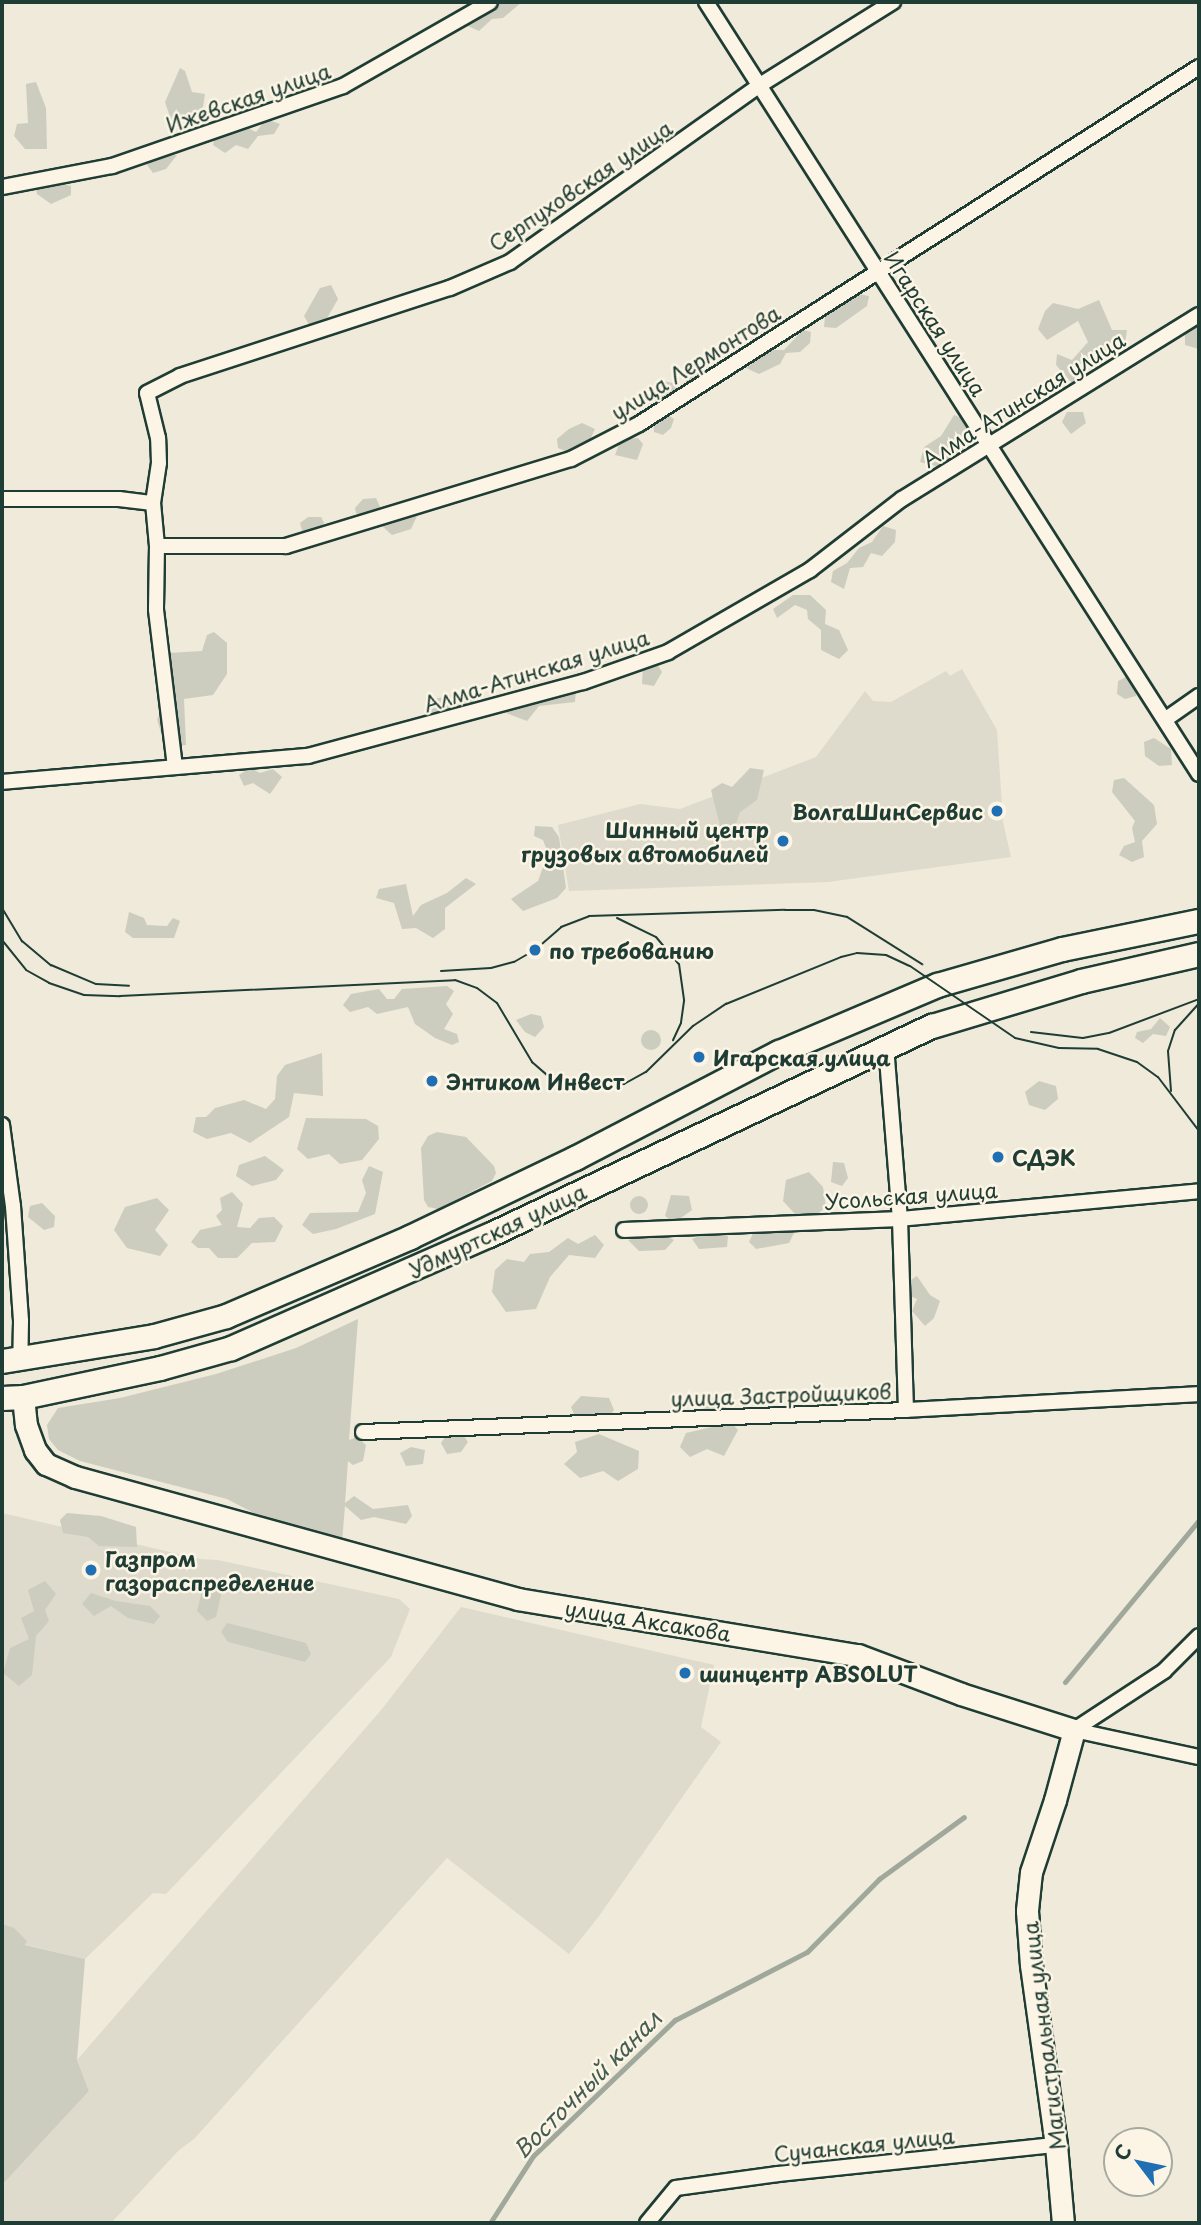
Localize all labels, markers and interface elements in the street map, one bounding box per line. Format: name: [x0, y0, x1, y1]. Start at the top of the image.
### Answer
street label: Ижевская улица: [162, 57, 334, 137]
street label: Серпуховская улица: [483, 114, 677, 256]
street label: Игарская улица: [879, 245, 993, 401]
street label: улица Лермонтова: [605, 299, 785, 425]
street label: Алма-Атинская улица: [917, 326, 1129, 472]
street label: Алма-Атинская улица: [420, 624, 652, 716]
place label: ВолгаШинСервис: [792, 798, 983, 824]
marker: ВолгаШинСервис: [989, 803, 1005, 819]
place label: Шинный центр грузовых автомобилей: [521, 816, 769, 866]
marker: Шинный центр грузовых автомобилей: [775, 833, 791, 849]
place label: по требованию: [549, 937, 714, 963]
marker: по требованию: [527, 942, 543, 958]
place label: Игарская улица: [713, 1044, 892, 1070]
marker: Игарская улица: [691, 1049, 707, 1065]
place label: Энтиком Инвест: [446, 1068, 626, 1094]
marker: Энтиком Инвест: [424, 1073, 440, 1089]
place label: СДЭК: [1012, 1144, 1076, 1170]
marker: СДЭК: [990, 1149, 1006, 1165]
street label: Усольская улица: [823, 1176, 999, 1214]
street label: Удмуртская улица: [404, 1178, 590, 1282]
street label: улица Застройщиков: [670, 1378, 892, 1410]
place label: Газпром газораспределение: [105, 1545, 315, 1595]
marker: Газпром газораспределение: [83, 1562, 99, 1578]
street label: улица Аксакова: [563, 1594, 733, 1646]
place label: шинцентр ABSOLUT: [699, 1660, 918, 1686]
marker: шинцентр ABSOLUT: [677, 1665, 693, 1681]
street label: Магистральная улица: [1016, 1920, 1070, 2152]
water label: Восточный канал: [507, 2004, 667, 2164]
street label: Сучанская улица: [772, 2122, 956, 2166]
north arrow: [1103, 2127, 1173, 2197]
text: С: [1106, 2138, 1138, 2165]

